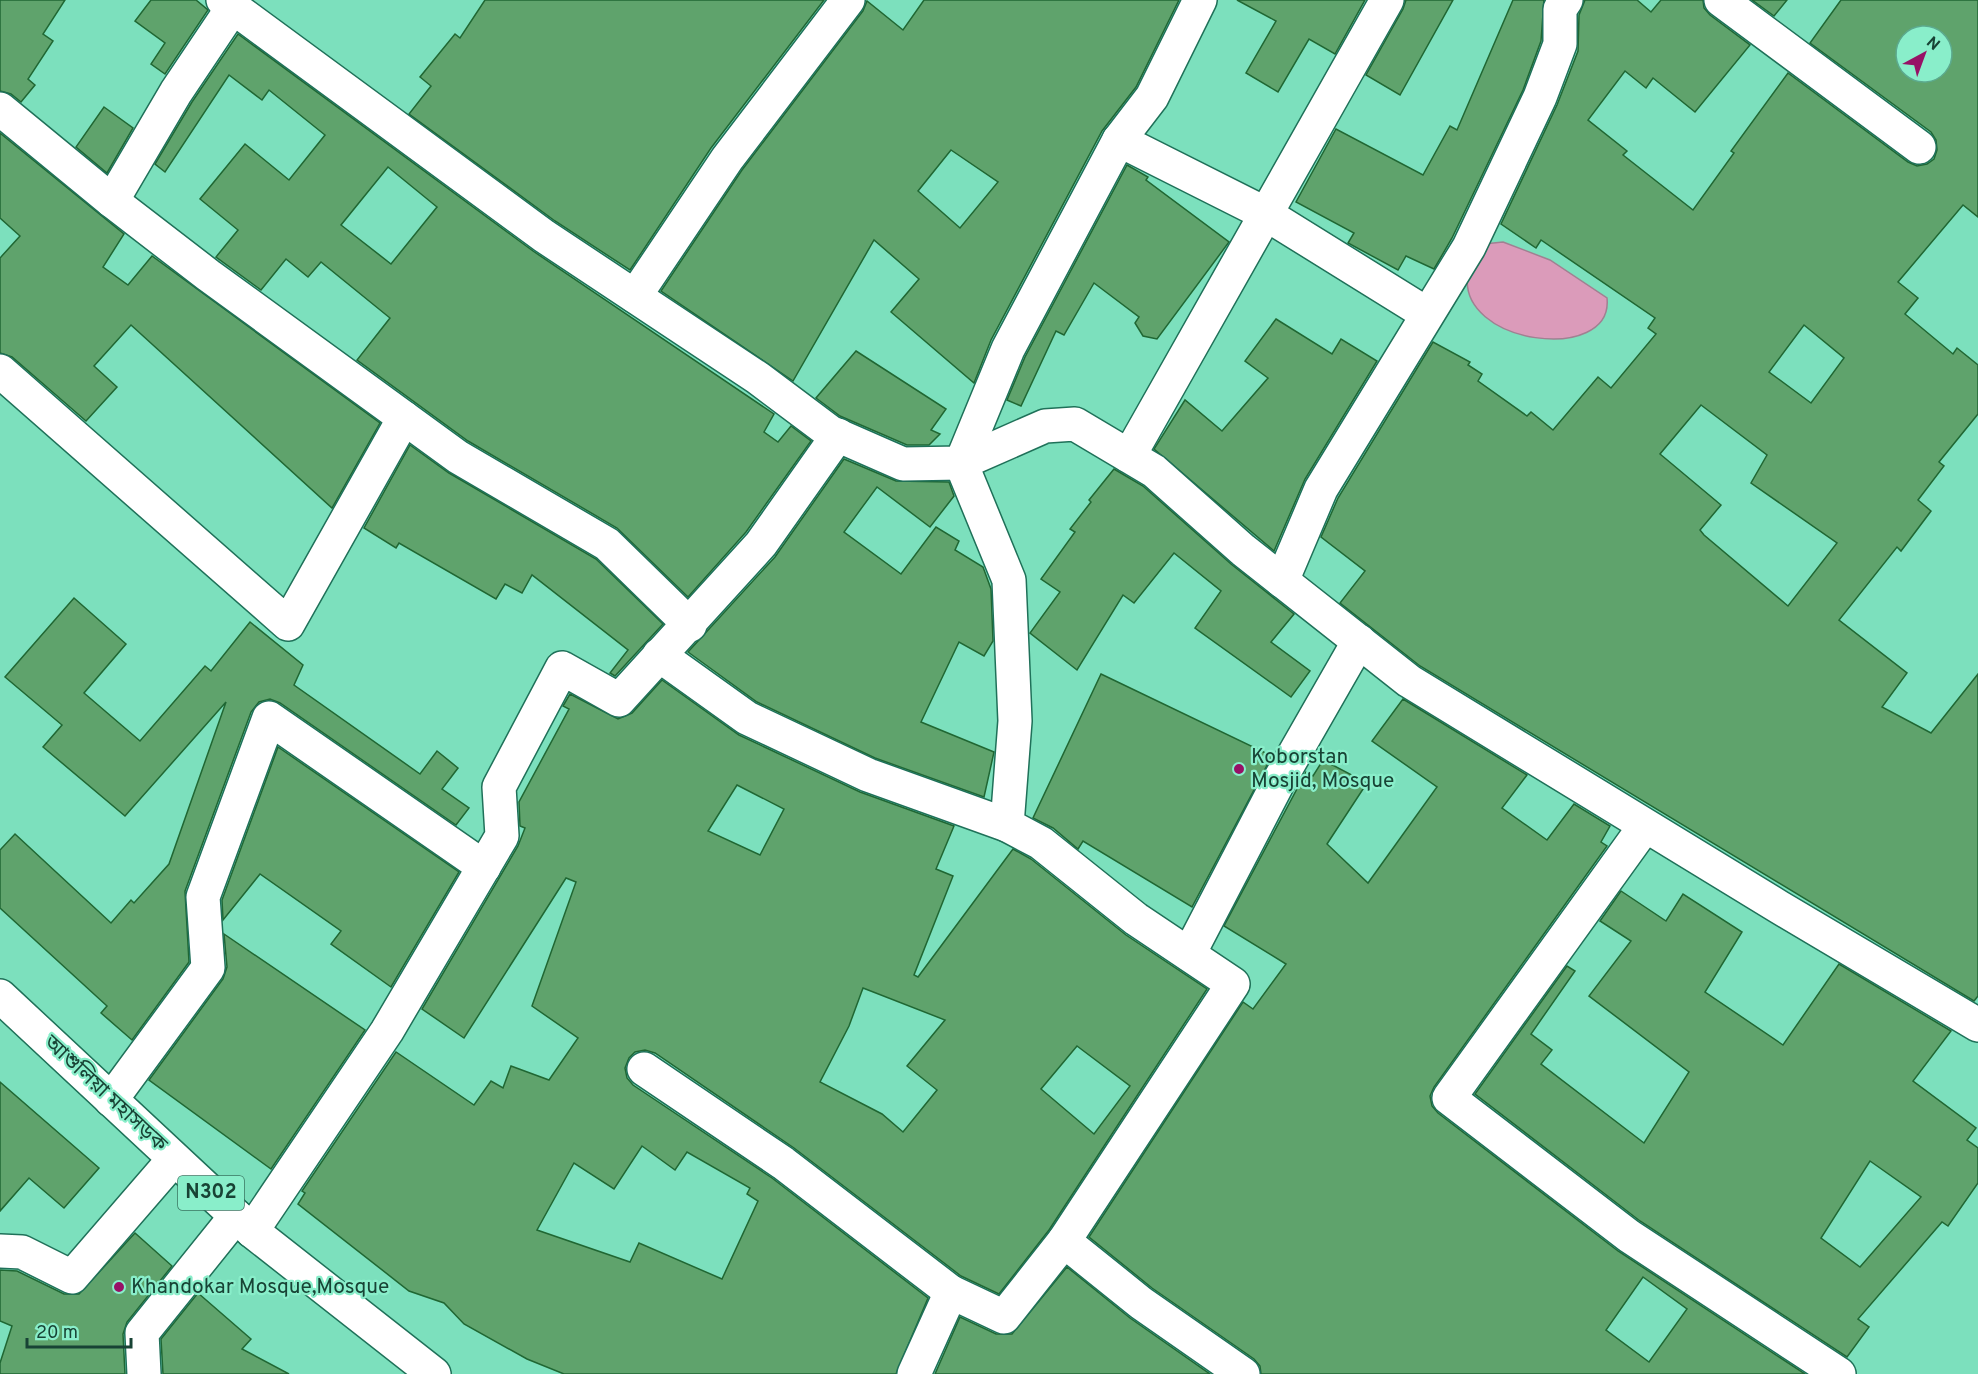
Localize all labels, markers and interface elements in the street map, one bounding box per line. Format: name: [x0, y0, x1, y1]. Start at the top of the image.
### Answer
north arrow: [1894, 24, 1954, 84]
text: N: [1922, 33, 1943, 56]
place label: Koborstan Mosjid, Mosque: [1251, 744, 1394, 795]
marker: Koborstan Mosjid, Mosque: [1232, 762, 1246, 776]
street label: আশুলিয়া মহাসড়ক: [37, 1029, 173, 1159]
road number: N302: [178, 1176, 244, 1210]
place label: Khandokar Mosque,Mosque: [131, 1274, 389, 1301]
marker: Khandokar Mosque,Mosque: [112, 1280, 126, 1294]
scale bar: [27, 1311, 130, 1349]
text: 20 m: [36, 1322, 78, 1345]

